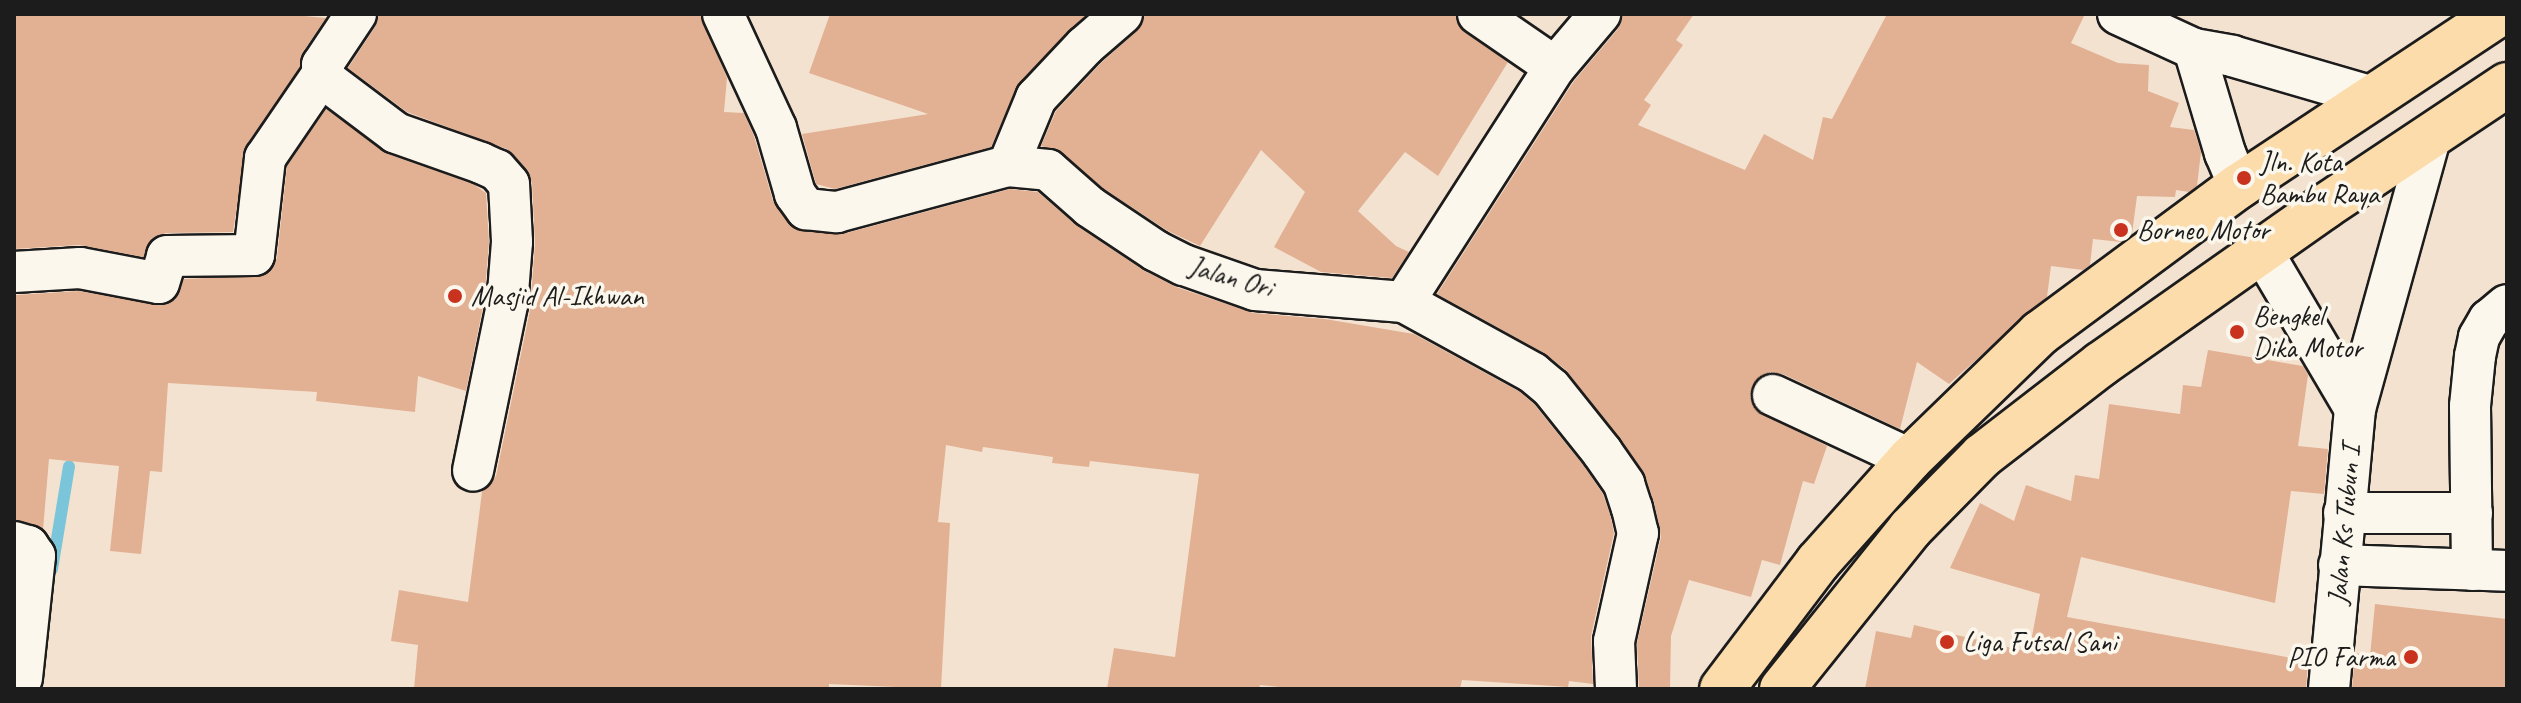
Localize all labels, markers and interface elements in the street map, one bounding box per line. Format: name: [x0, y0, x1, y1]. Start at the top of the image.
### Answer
place label: Jln. Kota Bambu Raya: [2260, 145, 2379, 211]
marker: Jln. Kota Bambu Raya: [2235, 169, 2253, 187]
place label: Borneo Motor: [2137, 213, 2269, 247]
marker: Borneo Motor: [2112, 221, 2130, 239]
street label: Jalan Ori: [1185, 249, 1277, 305]
place label: Masjid Al-Ikhwan: [471, 279, 644, 313]
marker: Masjid Al-Ikhwan: [446, 287, 464, 305]
place label: Bengkel Dika Motor: [2253, 299, 2362, 365]
marker: Bengkel Dika Motor: [2228, 323, 2246, 341]
street label: Jalan Ks Tubun I: [2320, 445, 2368, 605]
place label: Liga Futsal Sani: [1963, 625, 2116, 659]
marker: Liga Futsal Sani: [1938, 633, 1956, 651]
place label: PIO Farma: [2288, 640, 2395, 674]
marker: PIO Farma: [2402, 648, 2420, 666]

